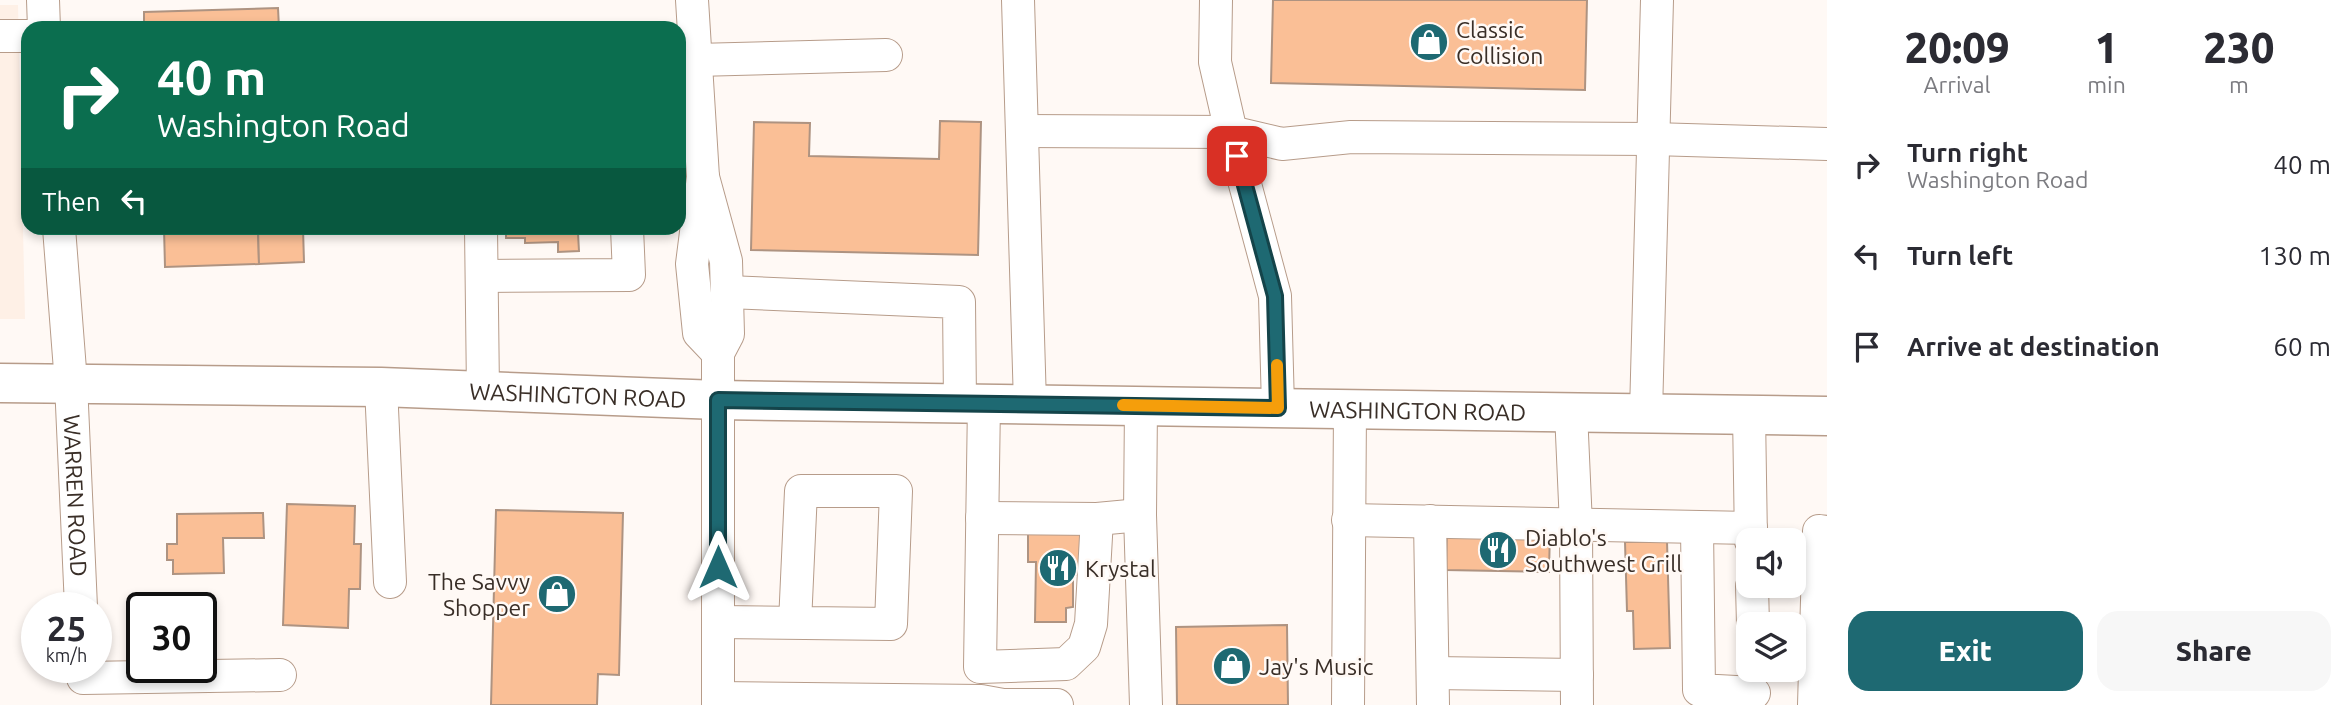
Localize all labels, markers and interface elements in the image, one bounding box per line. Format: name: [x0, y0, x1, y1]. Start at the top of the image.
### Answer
place label: Classic Collision: [1456, 17, 1543, 68]
shop icon: Classic Collision: [1408, 21, 1450, 63]
text: 20:09: [1905, 24, 2010, 71]
text: 1: [2095, 24, 2118, 71]
text: 230: [2203, 24, 2274, 71]
icon: right: [42, 49, 133, 140]
text: 40 m: [157, 49, 266, 104]
text: Arrival: [1924, 72, 1991, 97]
text: min: [2087, 72, 2126, 97]
text: m: [2229, 72, 2249, 97]
text: Washington Road: [157, 107, 410, 143]
pin: [1207, 126, 1267, 186]
icon: arrive: [1218, 137, 1256, 175]
text: Turn right: [1907, 138, 2028, 167]
icon: right: [1848, 146, 1886, 184]
text: 40 m: [2273, 150, 2331, 179]
text: Washington Road: [1907, 167, 2089, 192]
icon: left: [115, 182, 153, 220]
text: Then: [42, 187, 101, 216]
icon: left: [1848, 237, 1886, 275]
text: Turn left: [1907, 241, 2013, 270]
text: 130 m: [2259, 241, 2331, 270]
icon: arrive: [1848, 328, 1886, 366]
text: Arrive at destination: [1907, 332, 2160, 361]
text: 60 m: [2273, 332, 2331, 361]
street label: WASHINGTON ROAD: [469, 378, 687, 411]
street label: WASHINGTON ROAD: [1309, 396, 1526, 424]
street label: WARREN ROAD: [60, 414, 92, 577]
place label: Diablo's Southwest Grill: [1525, 525, 1682, 576]
map controls: [1736, 528, 1806, 682]
button: sound: [1736, 528, 1806, 598]
restaurant icon: Diablo's Southwest Grill: [1477, 529, 1519, 571]
position arrow: [681, 530, 755, 604]
restaurant icon: Krystal: [1037, 547, 1079, 589]
place label: Krystal: [1085, 556, 1156, 581]
place label: The Savvy Shopper: [428, 569, 530, 620]
shop icon: The Savvy Shopper: [536, 573, 578, 615]
speed limit sign: 30: [126, 592, 217, 683]
text: 25: [47, 608, 86, 648]
button: Exit: [1848, 611, 2083, 691]
button: Share: [2097, 611, 2331, 691]
button: layers: [1736, 612, 1806, 682]
text: km/h: [46, 645, 87, 665]
shop icon: Jay's Music: [1211, 645, 1253, 687]
place label: Jay's Music: [1259, 654, 1374, 679]

